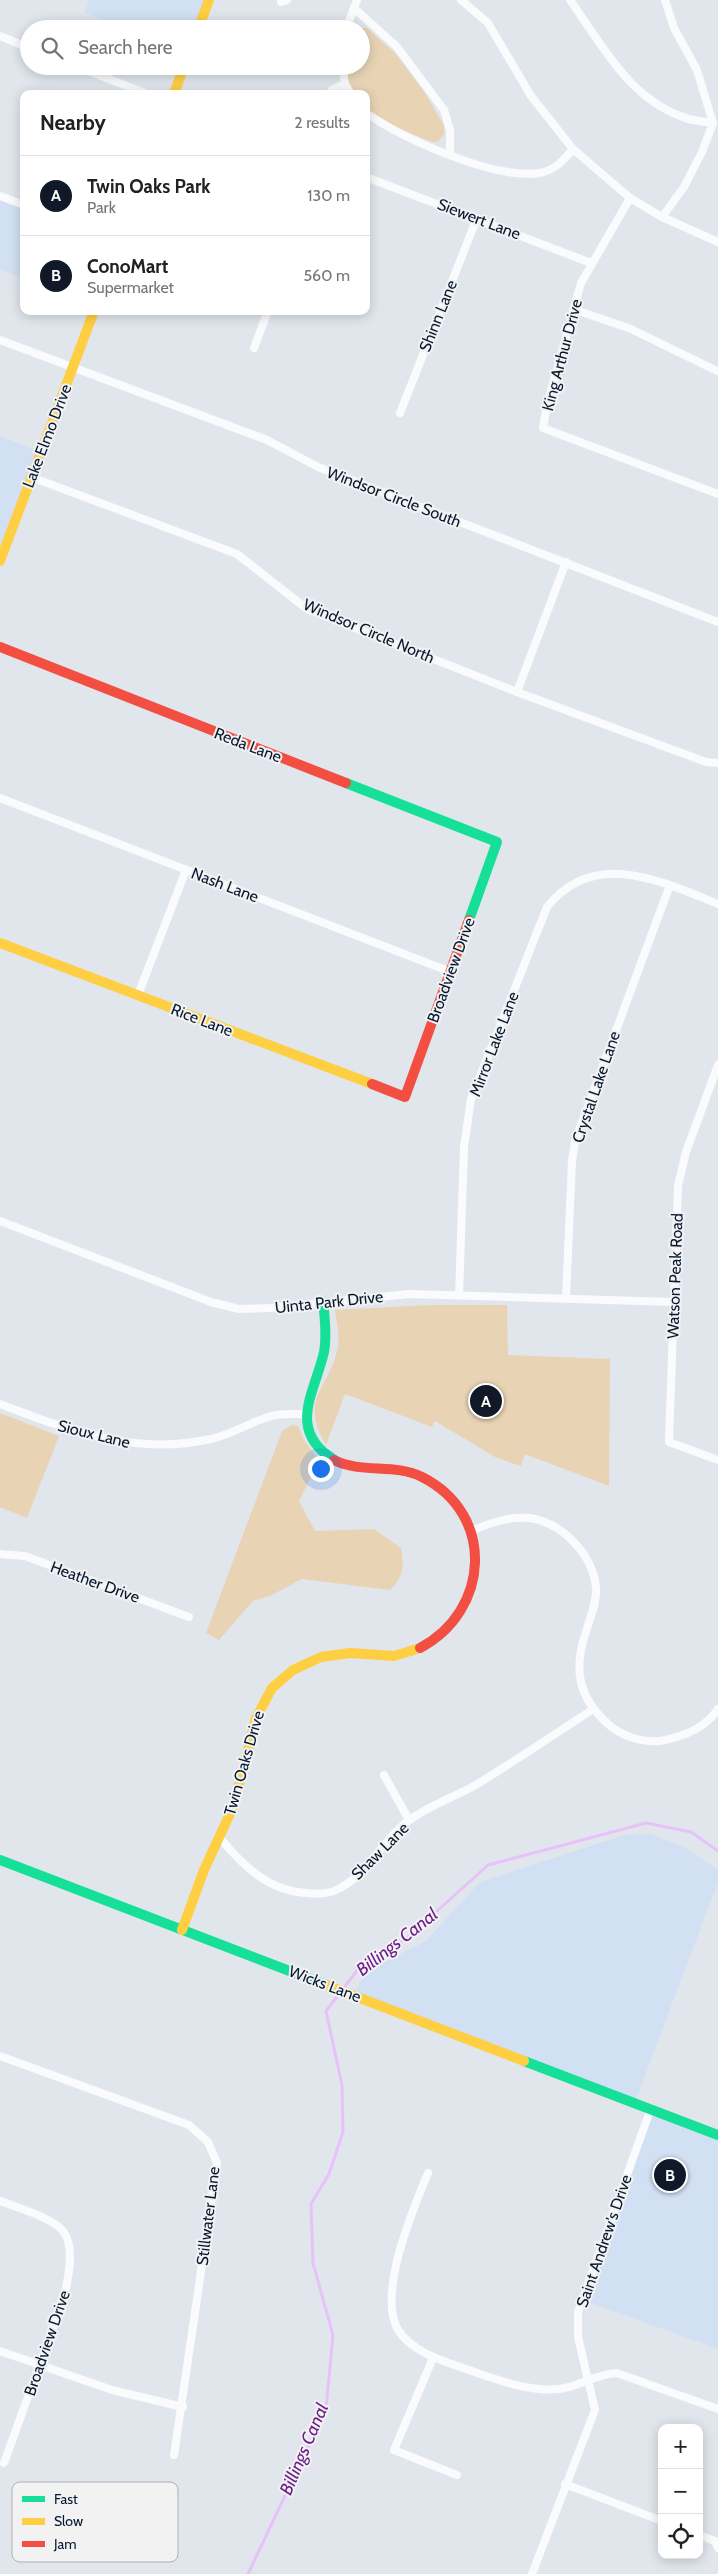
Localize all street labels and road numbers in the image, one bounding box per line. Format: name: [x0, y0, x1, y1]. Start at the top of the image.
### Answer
street label: Siewert Lane: [435, 194, 523, 244]
street label: Shinn Lane: [415, 277, 461, 355]
street label: King Arthur Drive: [538, 297, 586, 413]
street label: Lake Elmo Drive: [19, 382, 75, 490]
street label: Windsor Circle South: [324, 463, 464, 531]
street label: Windsor Circle North: [301, 595, 437, 667]
street label: Reda Lane: [212, 723, 284, 767]
street label: Nash Lane: [189, 863, 261, 907]
street label: Broadview Drive: [423, 915, 479, 1025]
street label: Mirror Lake Lane: [465, 989, 523, 1099]
street label: Rice Lane: [168, 1000, 236, 1040]
street label: Crystal Lake Lane: [568, 1029, 624, 1145]
street label: Watson Peak Road: [663, 1213, 687, 1339]
street label: Uinta Park Drive: [274, 1287, 384, 1317]
street label: Sioux Lane: [56, 1416, 132, 1452]
street label: Heather Drive: [48, 1557, 142, 1607]
street label: Twin Oaks Drive: [220, 1708, 268, 1818]
street label: Shaw Lane: [347, 1818, 413, 1884]
street label: Wicks Lane: [286, 1962, 364, 2006]
street label: Stillwater Lane: [193, 2165, 223, 2267]
street label: Saint Andrew's Drive: [572, 2172, 636, 2310]
street label: Broadview Drive: [20, 2288, 74, 2398]

